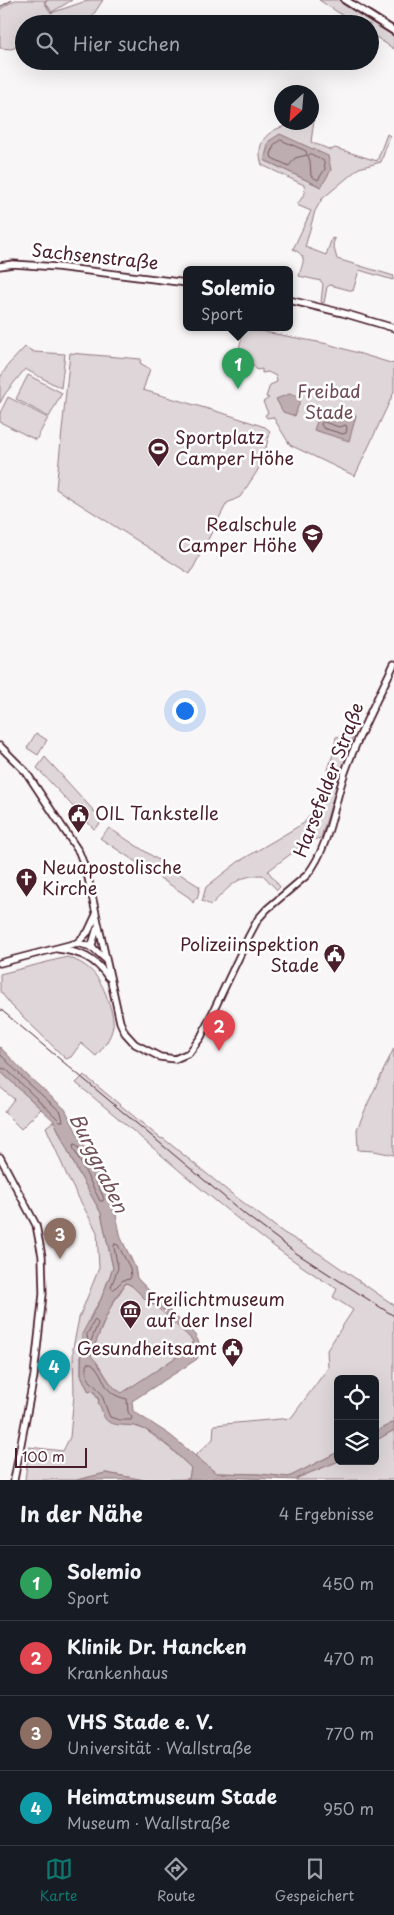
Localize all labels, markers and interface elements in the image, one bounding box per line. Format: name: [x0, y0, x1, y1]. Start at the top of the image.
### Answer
search box: [15, 15, 379, 70]
icon: search: [33, 29, 61, 57]
text: Hier suchen: [73, 29, 180, 57]
north arrow: [274, 85, 319, 130]
street label: Sachsenstraße: [30, 235, 160, 276]
popup: [183, 266, 293, 331]
text: Solemio: [201, 273, 275, 301]
text: Sport: [201, 301, 243, 325]
pin: 1: [222, 348, 254, 389]
park label: Freibad Stade: [297, 377, 361, 425]
place label: Sportplatz Camper Höhe: [175, 423, 294, 471]
sports icon: Sportplatz Camper Höhe: [147, 436, 171, 467]
place label: Realschule Camper Höhe: [178, 510, 297, 558]
school or university icon: Realschule Camper Höhe: [301, 523, 325, 554]
your location: [172, 698, 198, 724]
street label: Harsefelder Straße: [286, 698, 370, 861]
place label: OIL Tankstelle: [95, 799, 219, 826]
public building icon: OIL Tankstelle: [67, 802, 91, 833]
place label: Neuapostolische Kirche: [42, 853, 182, 901]
church icon: Neuapostolische Kirche: [14, 866, 38, 897]
place label: Polizeiinspektion Stade: [180, 930, 319, 978]
public building icon: Polizeiinspektion Stade: [323, 943, 347, 974]
pin: 2: [203, 1010, 235, 1051]
water label: Burggraben: [64, 1108, 137, 1218]
pin: 3: [44, 1218, 76, 1259]
place label: Freilichtmuseum auf der Insel: [146, 1285, 285, 1333]
museum icon: Freilichtmuseum auf der Insel: [118, 1298, 142, 1329]
place label: Gesundheitsamt: [77, 1334, 217, 1361]
public building icon: Gesundheitsamt: [221, 1337, 245, 1368]
pin: 4: [38, 1350, 70, 1391]
map controls: [334, 1375, 379, 1465]
button: locate: [334, 1375, 379, 1420]
button: layers: [334, 1420, 379, 1465]
scale bar: [15, 1445, 88, 1468]
text: 100 m: [22, 1446, 65, 1467]
text: In der Nähe: [20, 1497, 142, 1529]
text: 4 Ergebnisse: [279, 1501, 374, 1525]
text: Solemio: [67, 1557, 141, 1585]
text: 1: [32, 1571, 40, 1595]
text: 450 m: [322, 1571, 374, 1595]
text: Sport: [67, 1585, 109, 1609]
text: Klinik Dr. Hancken: [67, 1632, 247, 1660]
text: 2: [30, 1646, 42, 1670]
text: 470 m: [324, 1646, 374, 1670]
text: Krankenhaus: [67, 1660, 168, 1684]
text: VHS Stade e. V.: [67, 1707, 213, 1735]
text: 3: [31, 1721, 41, 1745]
text: 770 m: [325, 1721, 374, 1745]
text: Universität · Wallstraße: [67, 1735, 252, 1759]
text: Heimatmuseum Stade: [67, 1782, 277, 1810]
text: 4: [31, 1796, 41, 1820]
text: 950 m: [323, 1796, 374, 1820]
text: Museum · Wallstraße: [67, 1810, 230, 1834]
tab: Karte: [40, 1855, 78, 1906]
tab: Route: [157, 1855, 195, 1906]
tab: Gespeichert: [275, 1855, 354, 1906]

